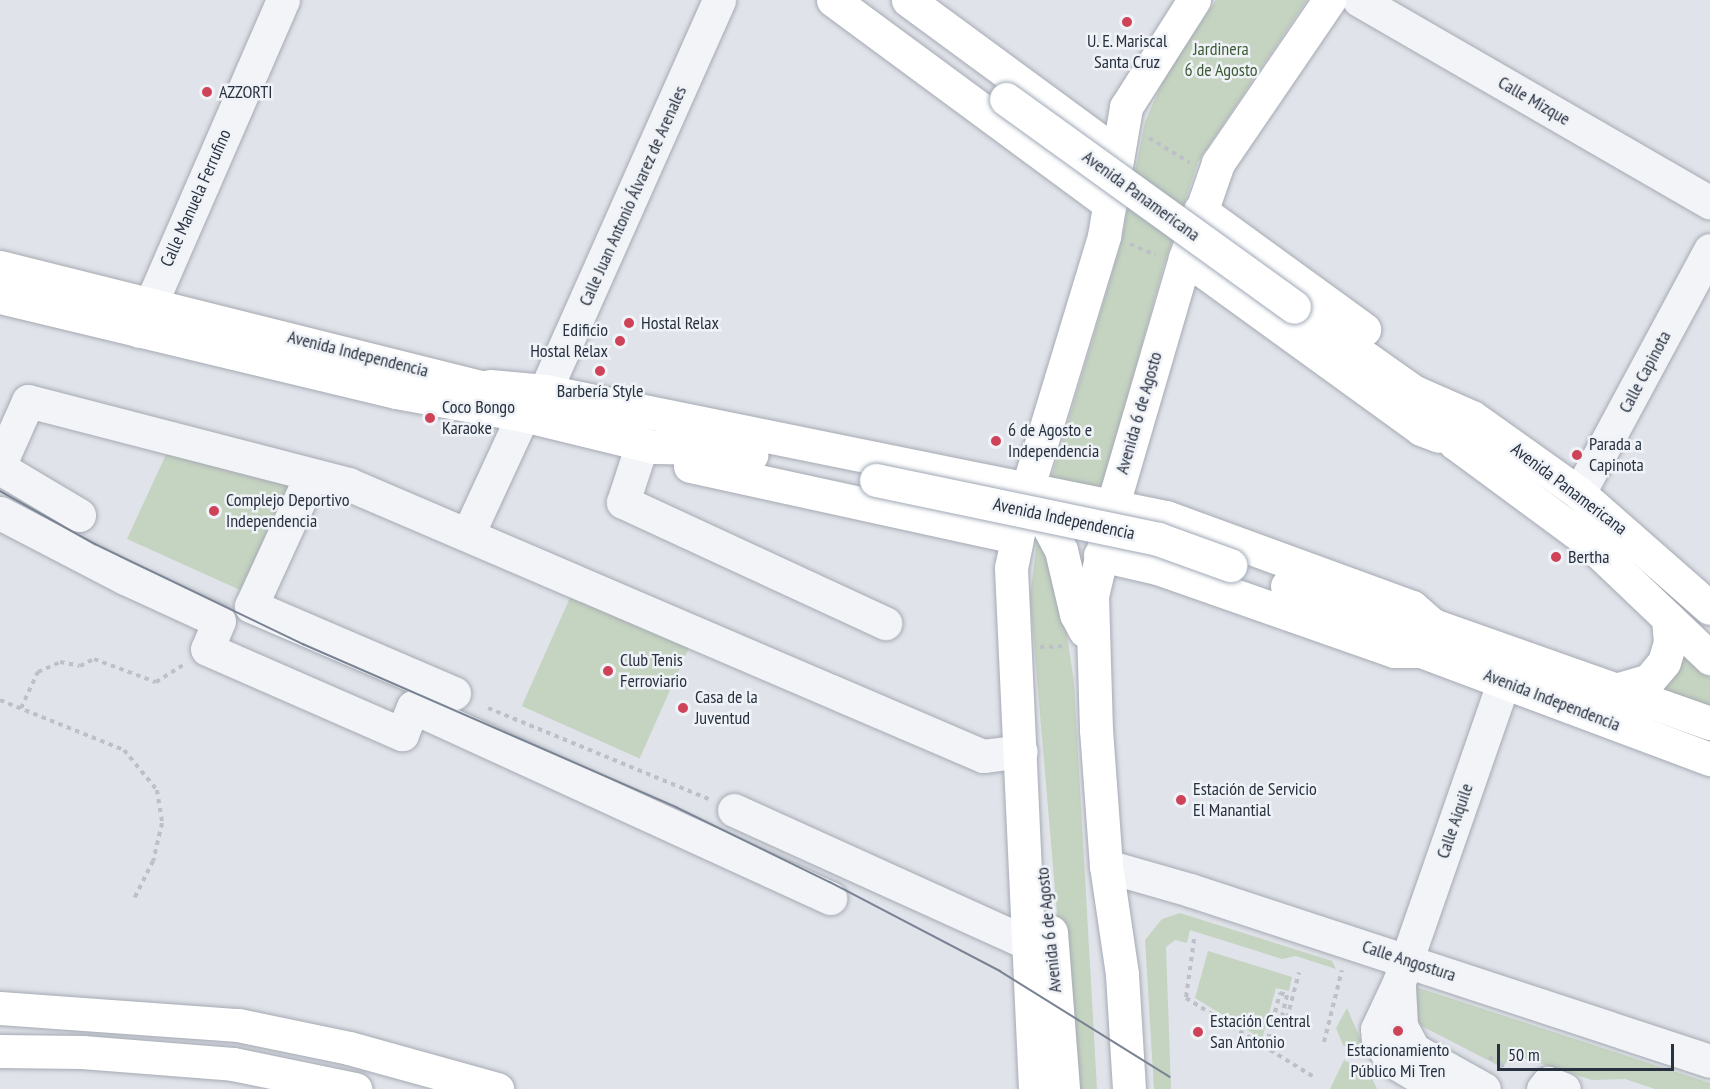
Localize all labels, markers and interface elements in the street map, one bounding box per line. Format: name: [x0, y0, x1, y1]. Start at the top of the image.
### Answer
marker: U. E. Mariscal Santa Cruz: [1120, 15, 1134, 29]
place label: U. E. Mariscal Santa Cruz: [1086, 31, 1168, 74]
park label: Jardinera 6 de Agosto: [1184, 39, 1258, 82]
street label: Calle Mizque: [1494, 72, 1574, 130]
place label: AZZORTI: [219, 81, 272, 103]
street label: Calle Juan Antonio Álvarez de Arenales: [574, 82, 692, 310]
marker: AZZORTI: [200, 85, 214, 99]
street label: Calle Manuela Ferrufino: [156, 126, 236, 270]
street label: Avenida Panamericana: [1078, 146, 1204, 246]
place label: Hostal Relax: [641, 312, 719, 334]
marker: Hostal Relax: [622, 316, 636, 330]
place label: Edificio Hostal Relax: [530, 320, 608, 362]
street label: Avenida Independencia: [285, 326, 431, 382]
street label: Calle Capinota: [1614, 327, 1676, 417]
marker: Edificio Hostal Relax: [613, 334, 627, 348]
street label: Avenida 6 de Agosto: [1111, 349, 1167, 477]
marker: Barbería Style: [593, 364, 607, 378]
place label: Barbería Style: [557, 380, 643, 402]
place label: Coco Bongo Karaoke: [442, 397, 515, 440]
marker: Coco Bongo Karaoke: [423, 411, 437, 425]
place label: 6 de Agosto e Independencia: [1008, 420, 1099, 462]
marker: 6 de Agosto e Independencia: [989, 434, 1003, 448]
place label: Parada a Capinota: [1589, 434, 1644, 476]
street label: Avenida Panamericana: [1507, 438, 1631, 540]
marker: Parada a Capinota: [1570, 448, 1584, 462]
place label: Complejo Deportivo Independencia: [226, 490, 350, 532]
street label: Avenida Independencia: [991, 493, 1137, 545]
marker: Complejo Deportivo Independencia: [207, 504, 221, 518]
place label: Bertha: [1568, 546, 1609, 568]
marker: Bertha: [1549, 550, 1563, 564]
place label: Club Tenis Ferroviario: [620, 650, 687, 692]
marker: Club Tenis Ferroviario: [601, 664, 615, 678]
street label: Avenida Independencia: [1481, 664, 1623, 736]
place label: Casa de la Juventud: [695, 687, 758, 730]
marker: Casa de la Juventud: [676, 701, 690, 715]
place label: Estación de Servicio El Manantial: [1193, 779, 1317, 822]
street label: Calle Aiquile: [1432, 780, 1478, 862]
marker: Estación de Servicio El Manantial: [1174, 793, 1188, 807]
street label: Avenida 6 de Agosto: [1032, 866, 1066, 994]
street label: Calle Angostura: [1359, 936, 1459, 986]
place label: Estación Central San Antonio: [1210, 1011, 1310, 1054]
marker: Estacionamiento Público Mi Tren: [1391, 1024, 1405, 1038]
marker: Estación Central San Antonio: [1191, 1025, 1205, 1039]
scale bar: [1500, 1032, 1677, 1070]
place label: Estacionamiento Público Mi Tren: [1347, 1040, 1449, 1082]
text: 50 m: [1508, 1043, 1540, 1066]

